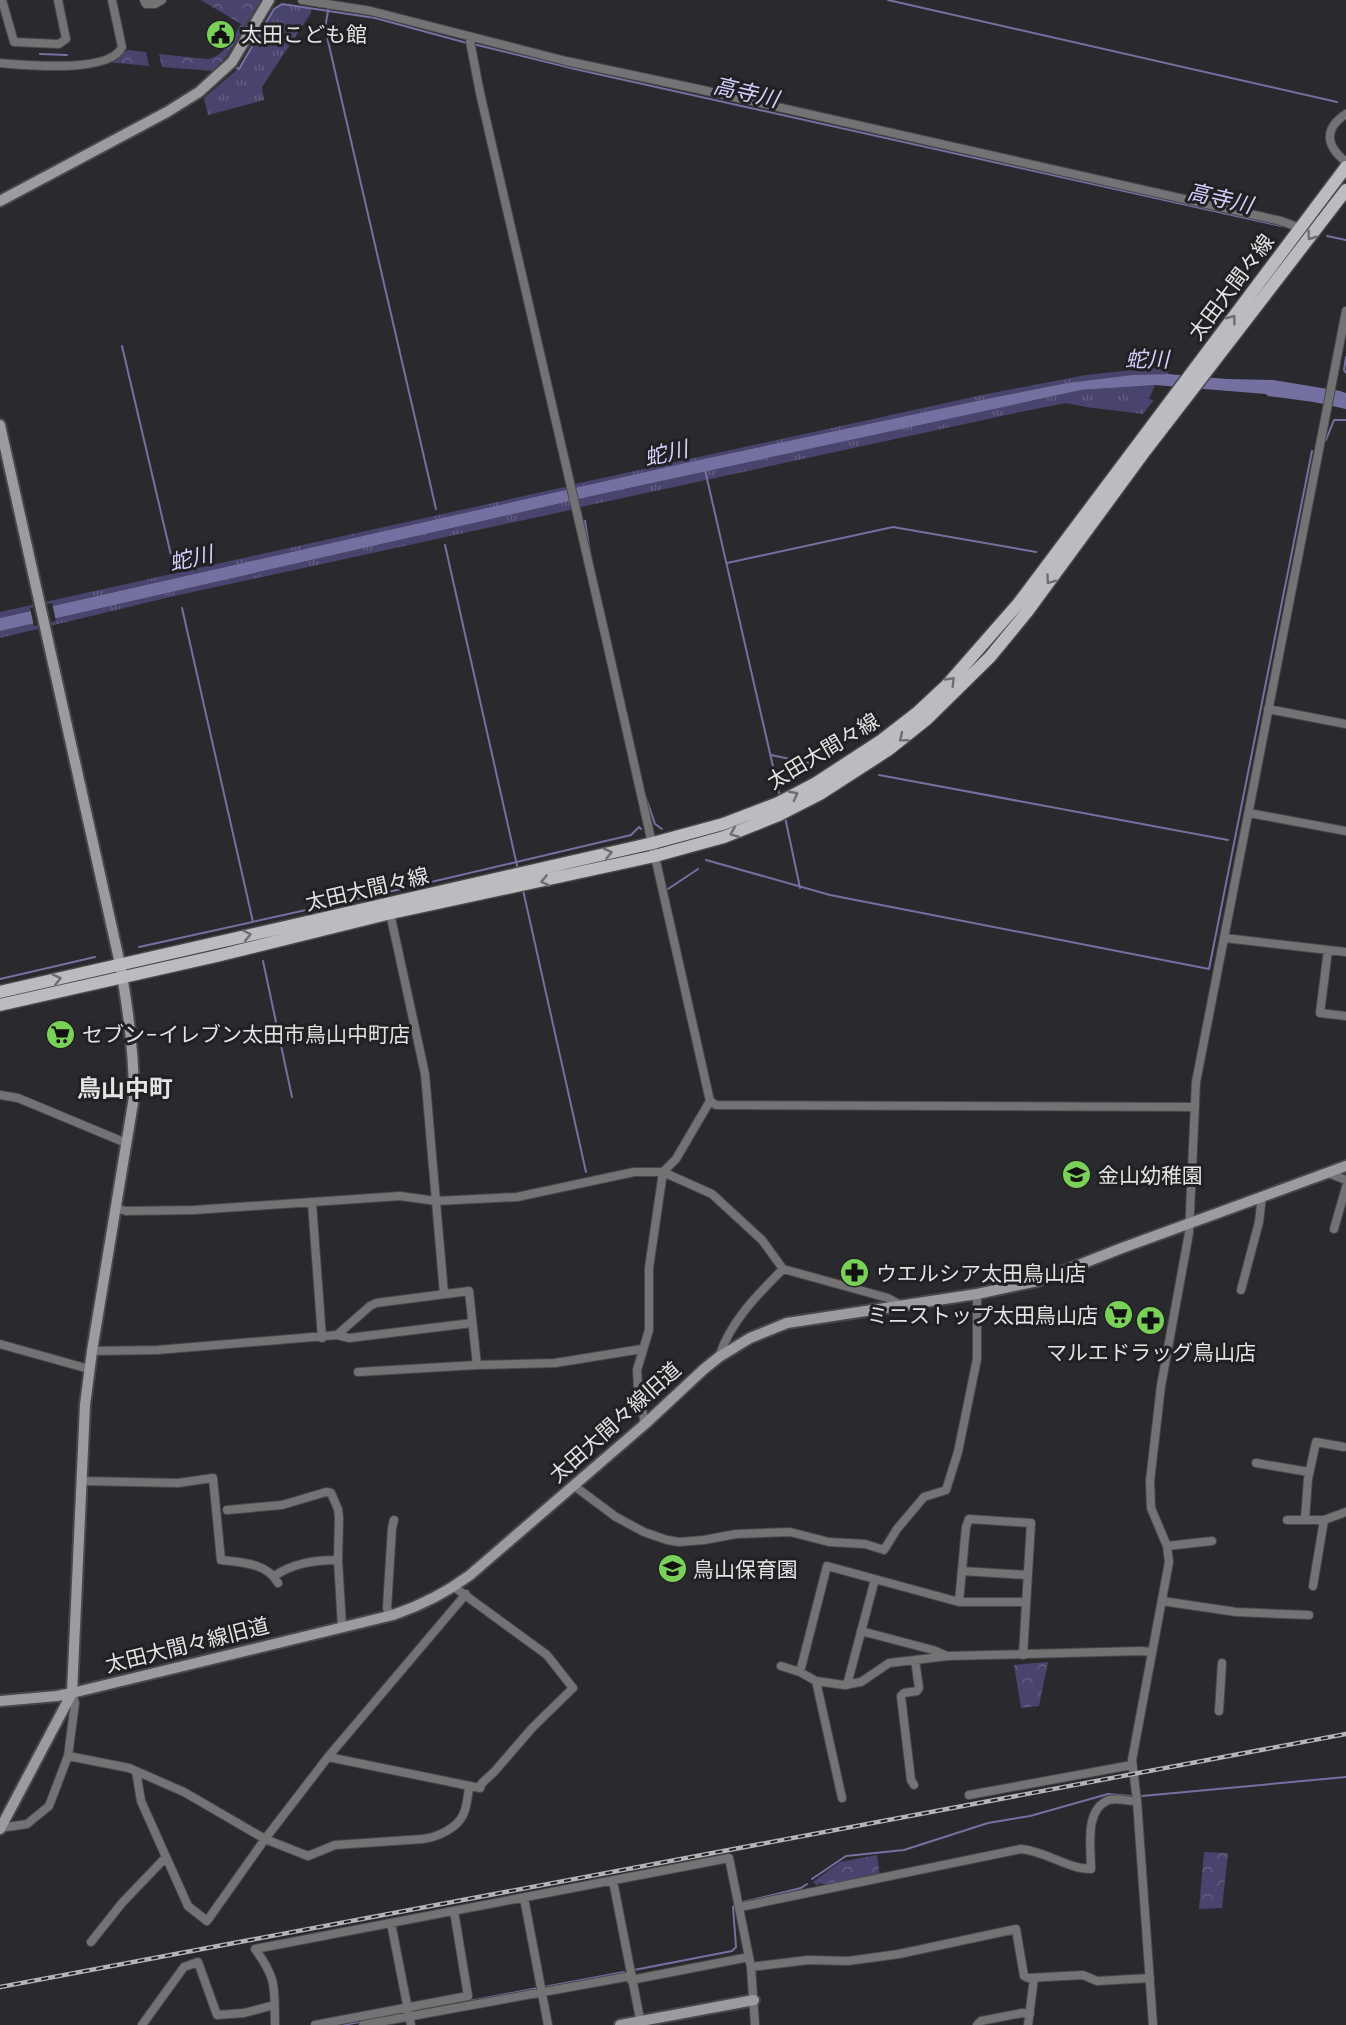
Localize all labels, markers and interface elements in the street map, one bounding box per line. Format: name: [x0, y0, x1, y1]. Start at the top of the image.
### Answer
public building icon: 太田こども館: [204, 18, 236, 50]
place label: 太田こども館: [241, 21, 367, 48]
water label: 高寺川: [711, 71, 783, 114]
water label: 高寺川: [1185, 177, 1257, 220]
street label: 太田大間々線: [1182, 229, 1280, 345]
one-way arrow: [1307, 230, 1318, 241]
one-way arrow: [1225, 314, 1236, 325]
water label: 蛇川: [1125, 345, 1171, 373]
water label: 蛇川: [641, 434, 693, 472]
water label: 蛇川: [166, 539, 218, 577]
one-way arrow: [1046, 574, 1057, 585]
one-way arrow: [944, 677, 955, 687]
street label: 太田大間々線: [762, 707, 884, 795]
one-way arrow: [899, 730, 910, 741]
one-way arrow: [787, 791, 798, 802]
one-way arrow: [729, 826, 740, 838]
one-way arrow: [603, 848, 613, 861]
street label: 太田大間々線: [303, 862, 431, 916]
one-way arrow: [540, 873, 550, 886]
one-way arrow: [242, 930, 252, 943]
one-way arrow: [52, 973, 62, 986]
supermarket icon: セブン−イレブン太田市鳥山中町店: [45, 1018, 77, 1050]
place label: セブン−イレブン太田市鳥山中町店: [82, 1021, 410, 1048]
district label: 鳥山中町: [77, 1073, 173, 1104]
school or university icon: 金山幼稚園: [1061, 1159, 1093, 1191]
place label: 金山幼稚園: [1098, 1162, 1203, 1189]
pharmacy icon: ウエルシア太田鳥山店: [839, 1257, 871, 1289]
place label: ウエルシア太田鳥山店: [876, 1260, 1086, 1287]
supermarket icon: ミニストップ太田鳥山店: [1103, 1299, 1135, 1331]
place label: ミニストップ太田鳥山店: [867, 1302, 1098, 1329]
pharmacy icon: マルエドラッグ鳥山店: [1135, 1305, 1167, 1337]
place label: マルエドラッグ鳥山店: [1046, 1339, 1256, 1366]
street label: 太田大間々線旧道: [544, 1356, 686, 1488]
school or university icon: 鳥山保育園: [656, 1553, 688, 1585]
place label: 鳥山保育園: [693, 1556, 798, 1583]
street label: 太田大間々線旧道: [102, 1612, 272, 1678]

